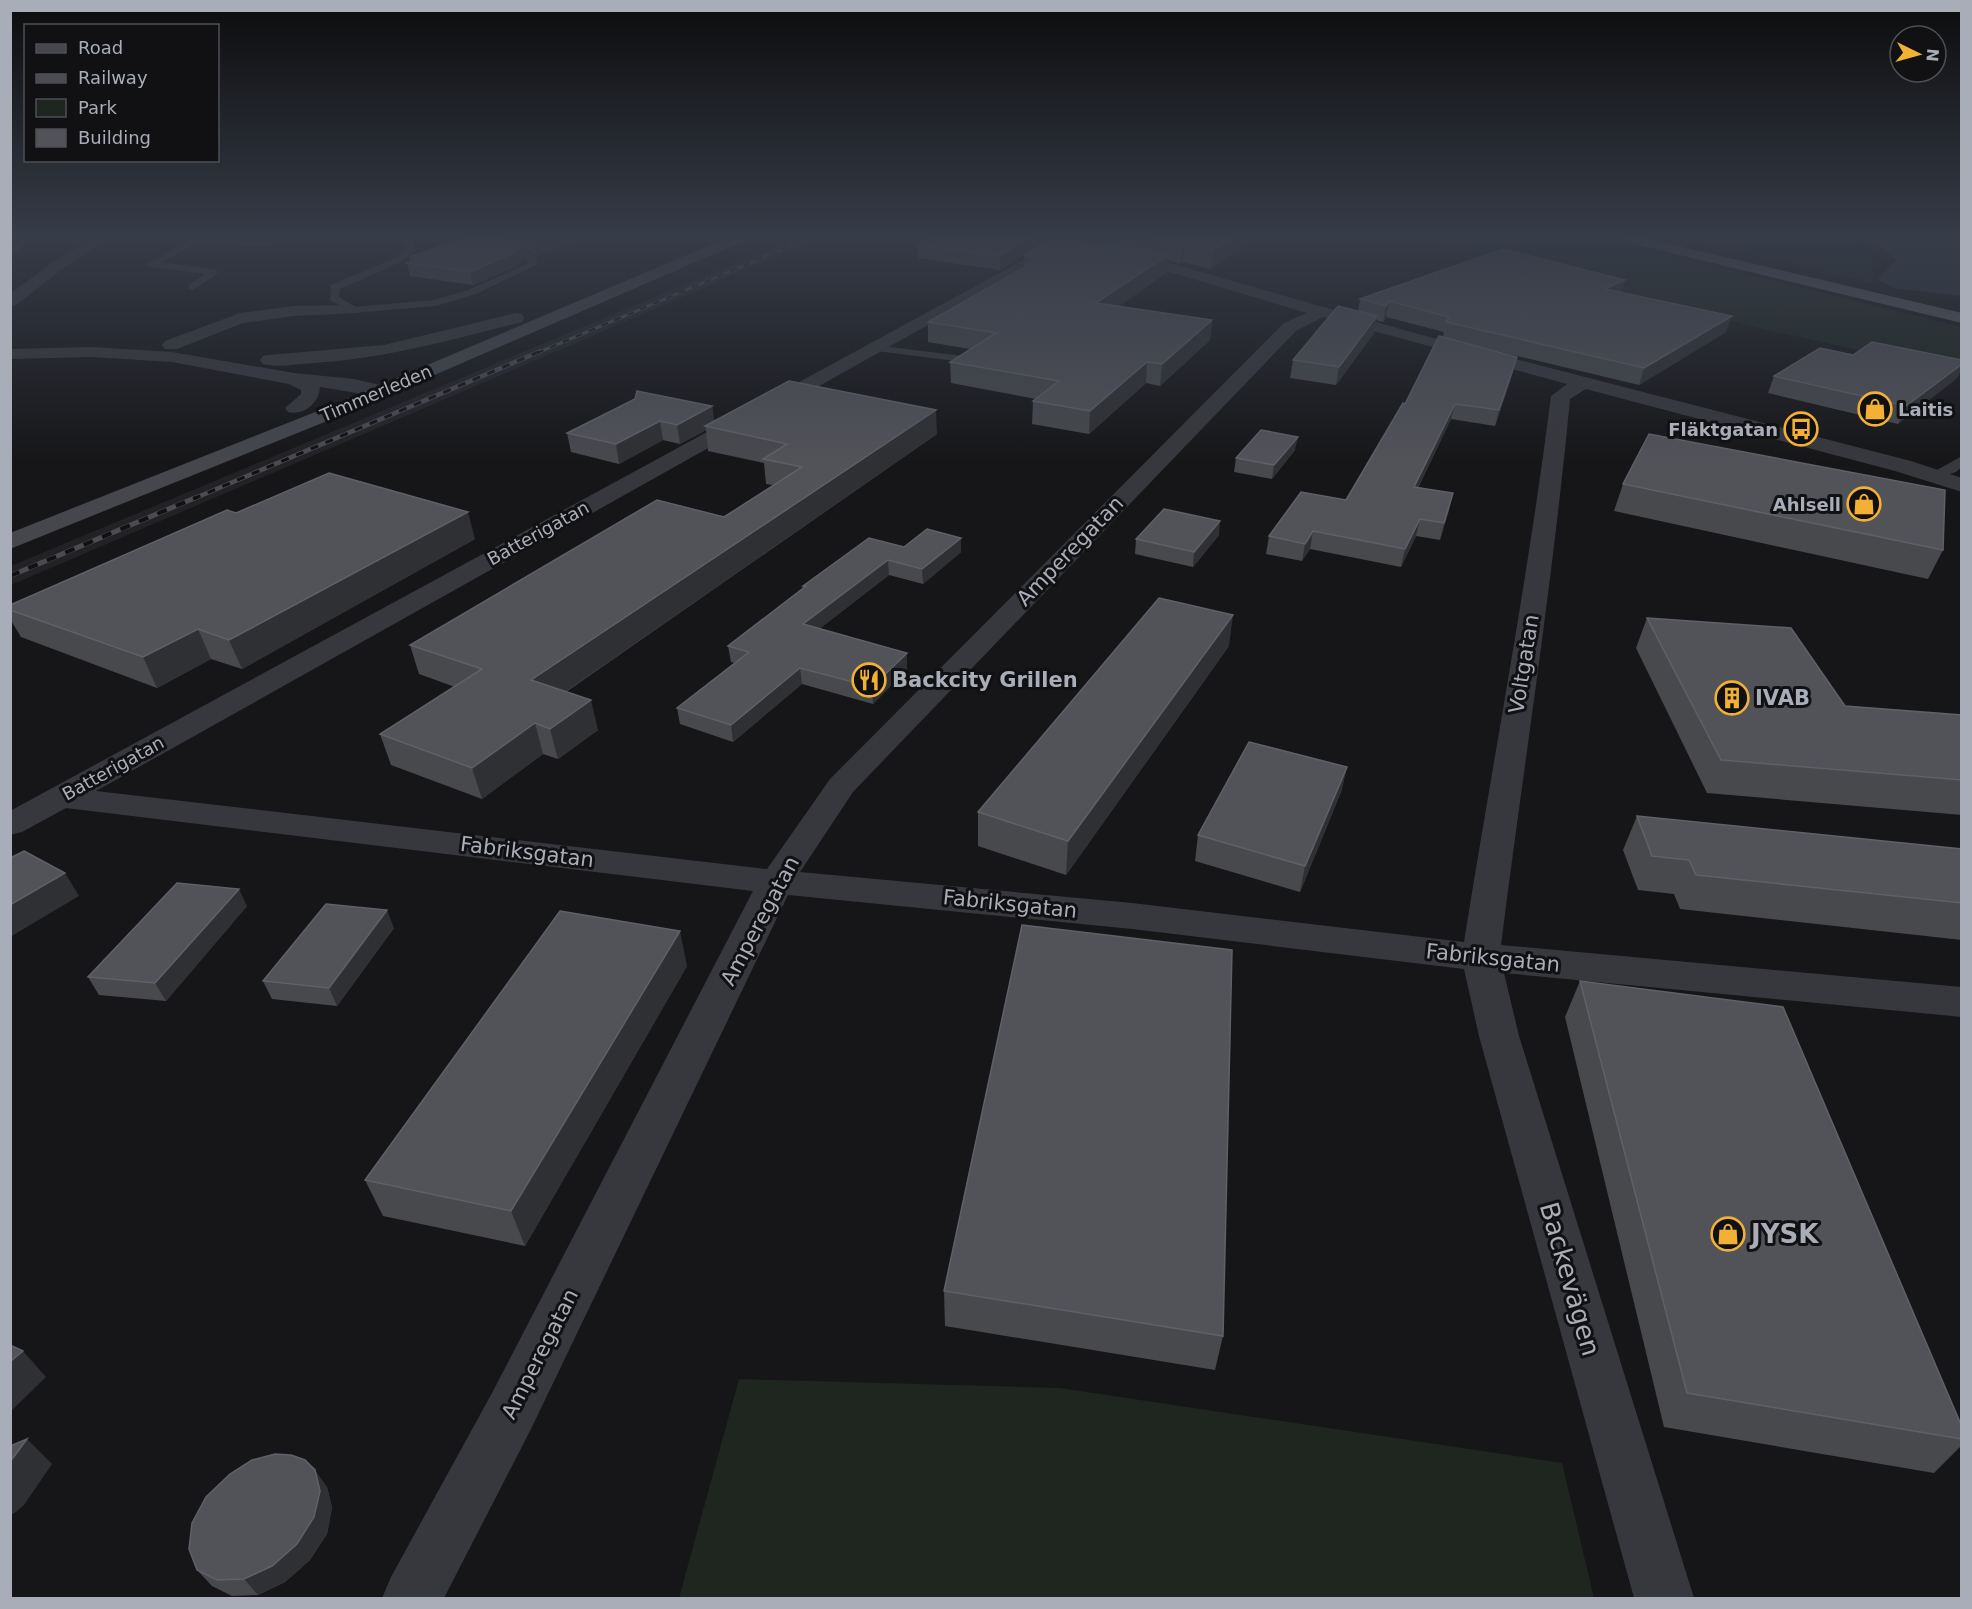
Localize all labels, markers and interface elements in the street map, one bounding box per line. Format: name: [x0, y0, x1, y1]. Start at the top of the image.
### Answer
legend: [24, 24, 219, 162]
north arrow: [1888, 24, 1948, 84]
text: Road: [78, 37, 123, 58]
text: N: [1922, 48, 1942, 63]
text: Railway: [78, 67, 148, 88]
text: Park: [78, 97, 117, 118]
text: Building: [78, 127, 151, 148]
street label: Timmerleden: [316, 360, 435, 426]
shop icon: Laitis: [1857, 391, 1893, 427]
place label: Laitis: [1898, 399, 1953, 420]
bus stop icon: Fläktgatan: [1783, 411, 1819, 447]
place label: Fläktgatan: [1668, 419, 1778, 440]
shop icon: Ahlsell: [1846, 486, 1882, 522]
street label: Amperegatan: [1012, 491, 1128, 611]
place label: Ahlsell: [1773, 494, 1841, 515]
street label: Batterigatan: [484, 496, 592, 570]
street label: Voltgatan: [1504, 613, 1544, 715]
restaurant icon: Backcity Grillen: [851, 662, 887, 698]
place label: Backcity Grillen: [892, 668, 1078, 692]
building icon: IVAB: [1714, 680, 1750, 716]
place label: IVAB: [1755, 686, 1810, 710]
street label: Batterigatan: [59, 731, 167, 805]
street label: Fabriksgatan: [459, 832, 595, 872]
street label: Amperegatan: [716, 852, 804, 990]
street label: Fabriksgatan: [942, 885, 1078, 923]
street label: Fabriksgatan: [1425, 939, 1561, 977]
street label: Backevägen: [1534, 1199, 1606, 1359]
shop icon: JYSK: [1710, 1216, 1746, 1252]
place label: JYSK: [1749, 1219, 1819, 1249]
street label: Amperegatan: [497, 1285, 583, 1423]

